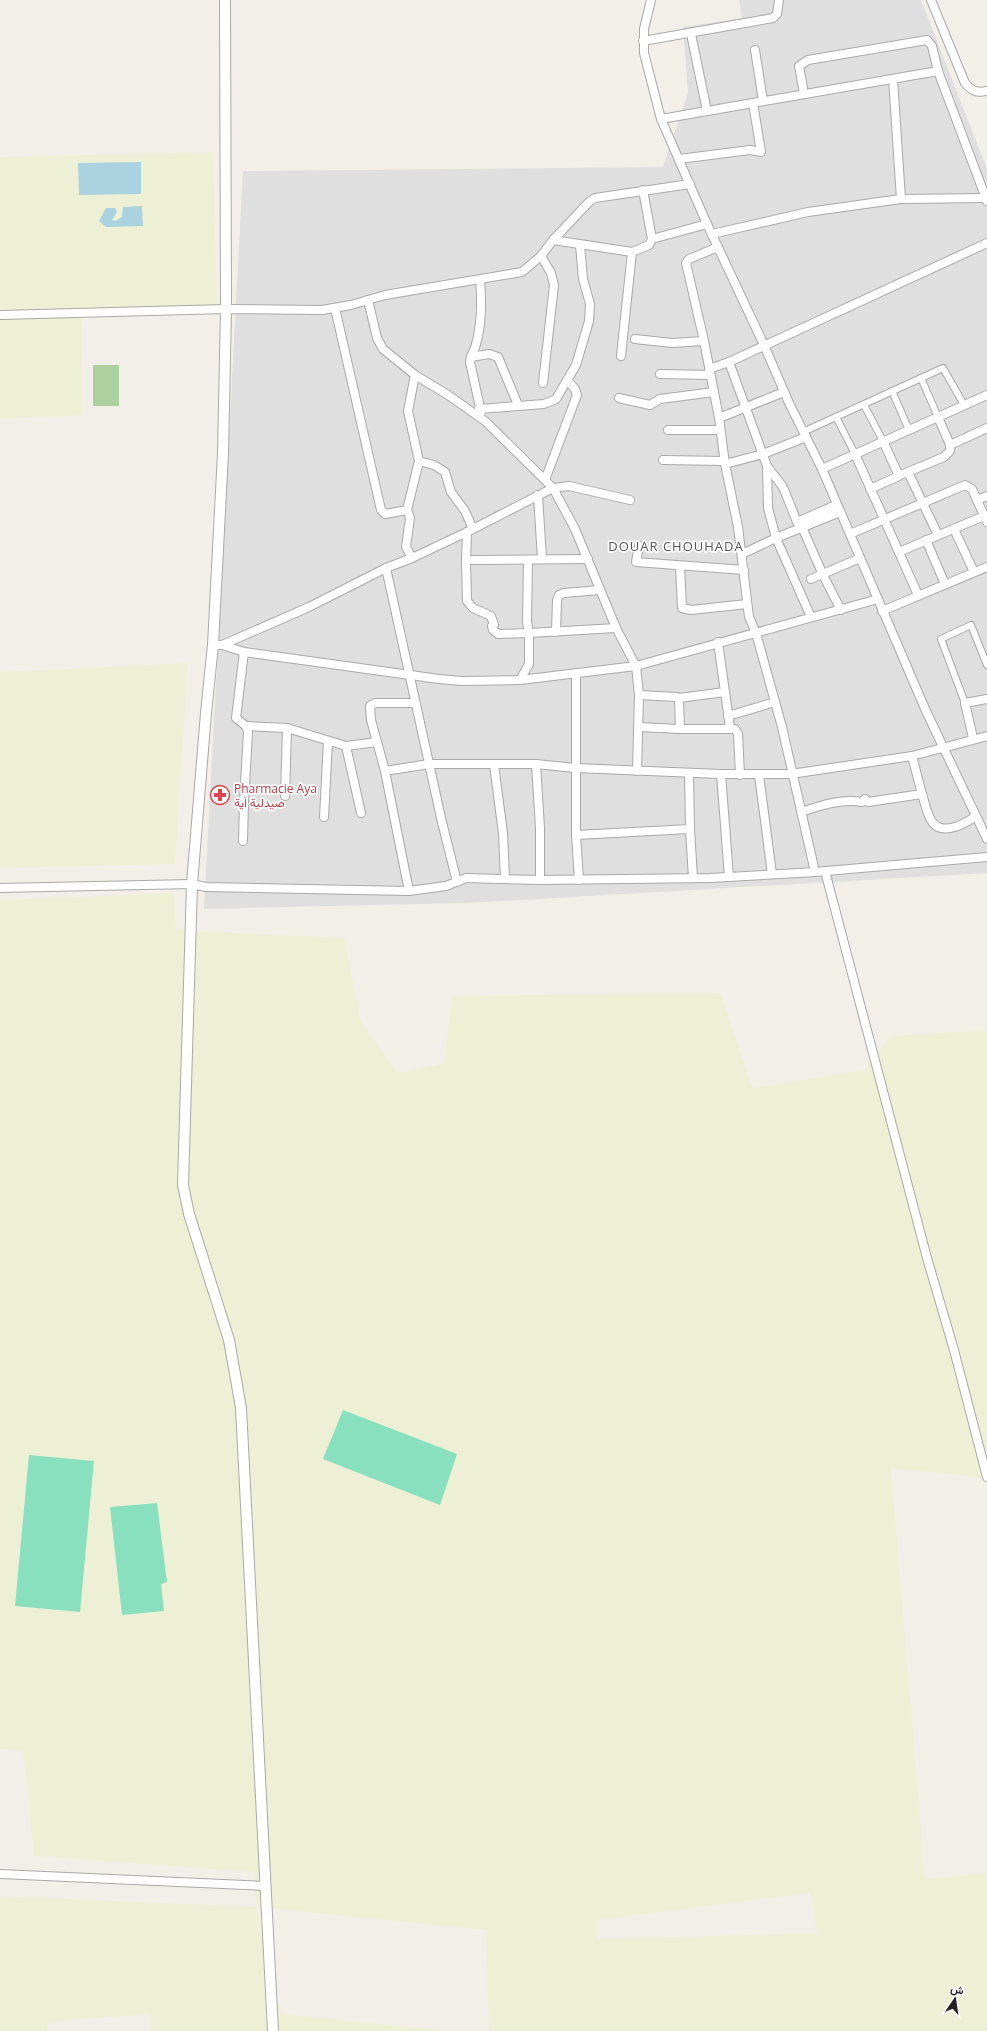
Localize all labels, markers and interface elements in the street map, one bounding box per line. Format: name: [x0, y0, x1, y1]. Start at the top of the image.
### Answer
district label: DOUAR CHOUHADA: [608, 537, 744, 555]
place label: Pharmacie Aya صيدلية اَية: [234, 780, 317, 811]
pharmacy icon: Pharmacie Aya صيدلية اَية: [209, 784, 231, 806]
north arrow: [935, 1979, 975, 2019]
text: ش: [949, 1980, 965, 1998]

